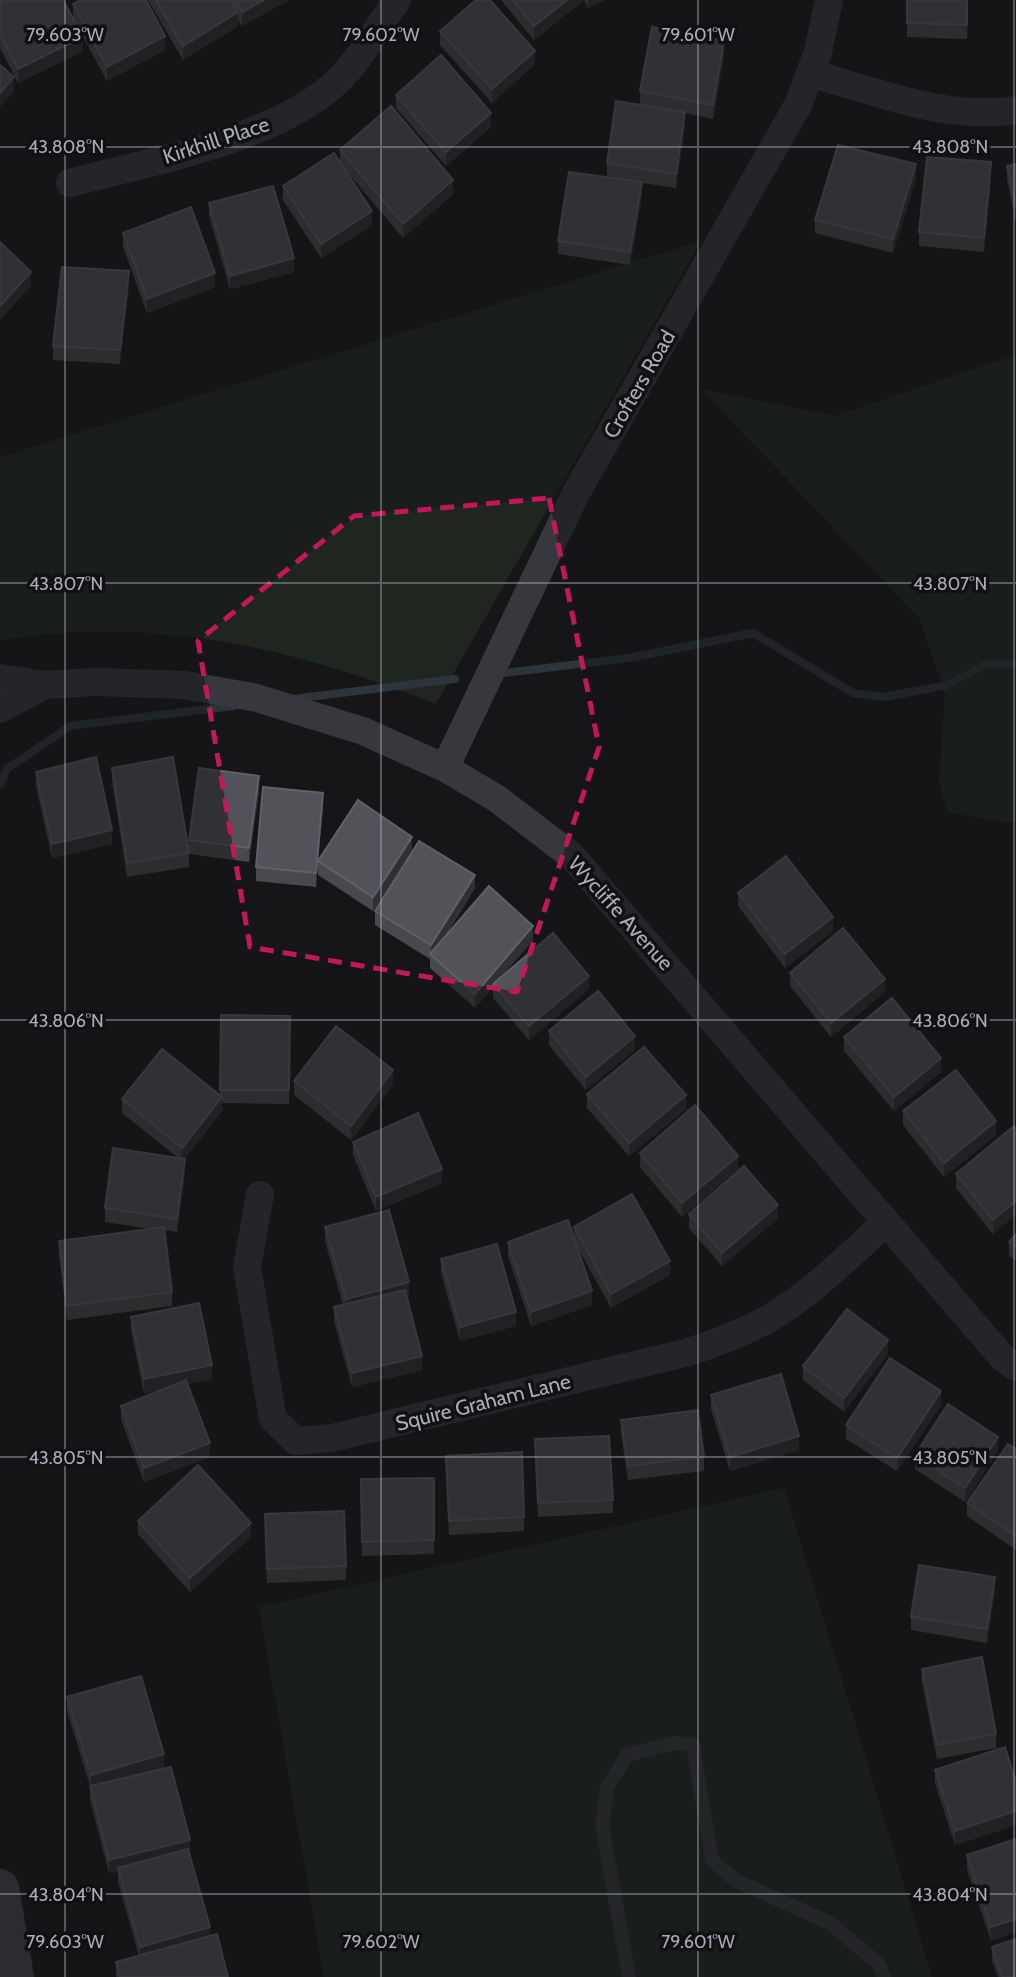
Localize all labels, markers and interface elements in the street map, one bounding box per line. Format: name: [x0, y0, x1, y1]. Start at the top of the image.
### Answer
text: 79.603°W: [26, 24, 104, 46]
text: 79.602°W: [342, 24, 420, 46]
text: 79.601°W: [661, 24, 735, 46]
street label: Kirkhill Place: [160, 111, 273, 169]
text: 43.808°N: [28, 136, 104, 158]
text: 43.808°N: [912, 136, 988, 158]
street label: Crofters Road: [598, 325, 680, 443]
text: 43.807°N: [29, 573, 103, 595]
text: 43.807°N: [913, 573, 987, 595]
street label: Wycliffe Avenue: [563, 851, 679, 975]
text: 43.806°N: [28, 1010, 104, 1032]
text: 43.806°N: [912, 1010, 988, 1032]
street label: Squire Graham Lane: [393, 1368, 573, 1436]
text: 43.805°N: [28, 1447, 104, 1469]
text: 43.805°N: [912, 1447, 988, 1469]
text: 43.804°N: [28, 1884, 104, 1906]
text: 43.804°N: [912, 1884, 988, 1906]
text: 79.603°W: [26, 1931, 104, 1953]
text: 79.602°W: [342, 1931, 420, 1953]
text: 79.601°W: [661, 1931, 735, 1953]

